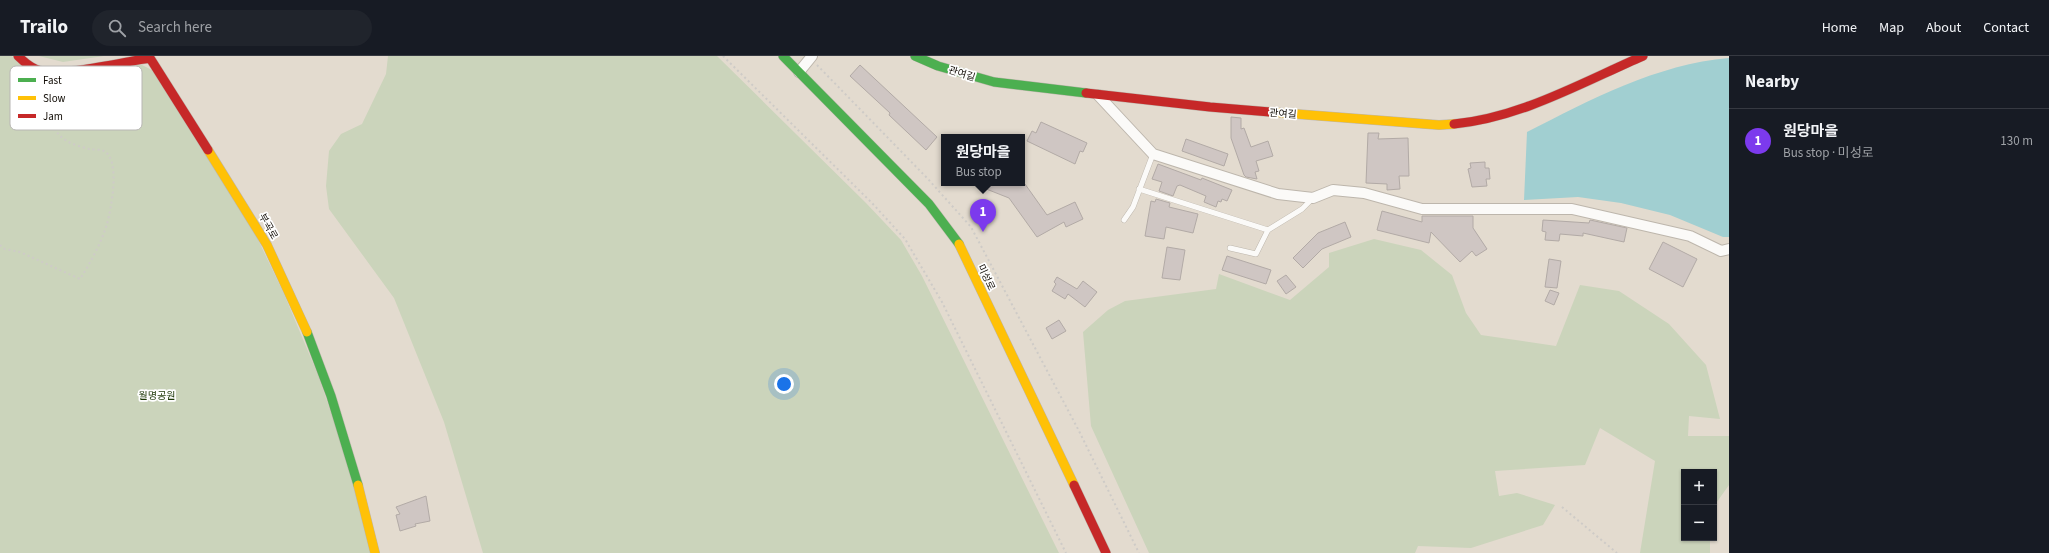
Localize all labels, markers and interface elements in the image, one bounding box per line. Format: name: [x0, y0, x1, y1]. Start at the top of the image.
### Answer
search box: [92, 10, 372, 46]
text: Trailo: [20, 14, 68, 41]
icon: search: [106, 17, 128, 39]
text: Search here: [138, 17, 212, 38]
text: Home: [1822, 18, 1857, 38]
text: Map: [1879, 18, 1904, 38]
text: About: [1926, 18, 1961, 38]
text: Contact: [1983, 18, 2029, 38]
street label: 관여길: [946, 63, 977, 85]
legend: [10, 66, 142, 130]
text: Nearby: [1745, 70, 1799, 94]
text: Fast: [43, 73, 62, 88]
text: Slow: [43, 91, 66, 106]
street label: 관여길: [1269, 106, 1297, 122]
text: Jam: [43, 109, 63, 124]
text: 원당마을: [1783, 121, 1838, 142]
text: 1: [1755, 132, 1761, 150]
text: 130 m: [2000, 132, 2033, 150]
popup: [941, 134, 1025, 186]
text: 원당마을: [955, 142, 1011, 163]
text: Bus stop · 미성로: [1783, 144, 1874, 162]
text: Bus stop: [955, 163, 1002, 181]
pin: 1: [970, 199, 996, 232]
street label: 부곡로: [255, 211, 281, 242]
street label: 미성로: [974, 262, 998, 293]
your location: [774, 374, 794, 394]
park label: 월명공원: [139, 389, 175, 403]
map controls: [1681, 469, 1717, 541]
button: +: [1681, 469, 1717, 505]
button: −: [1681, 505, 1717, 541]

